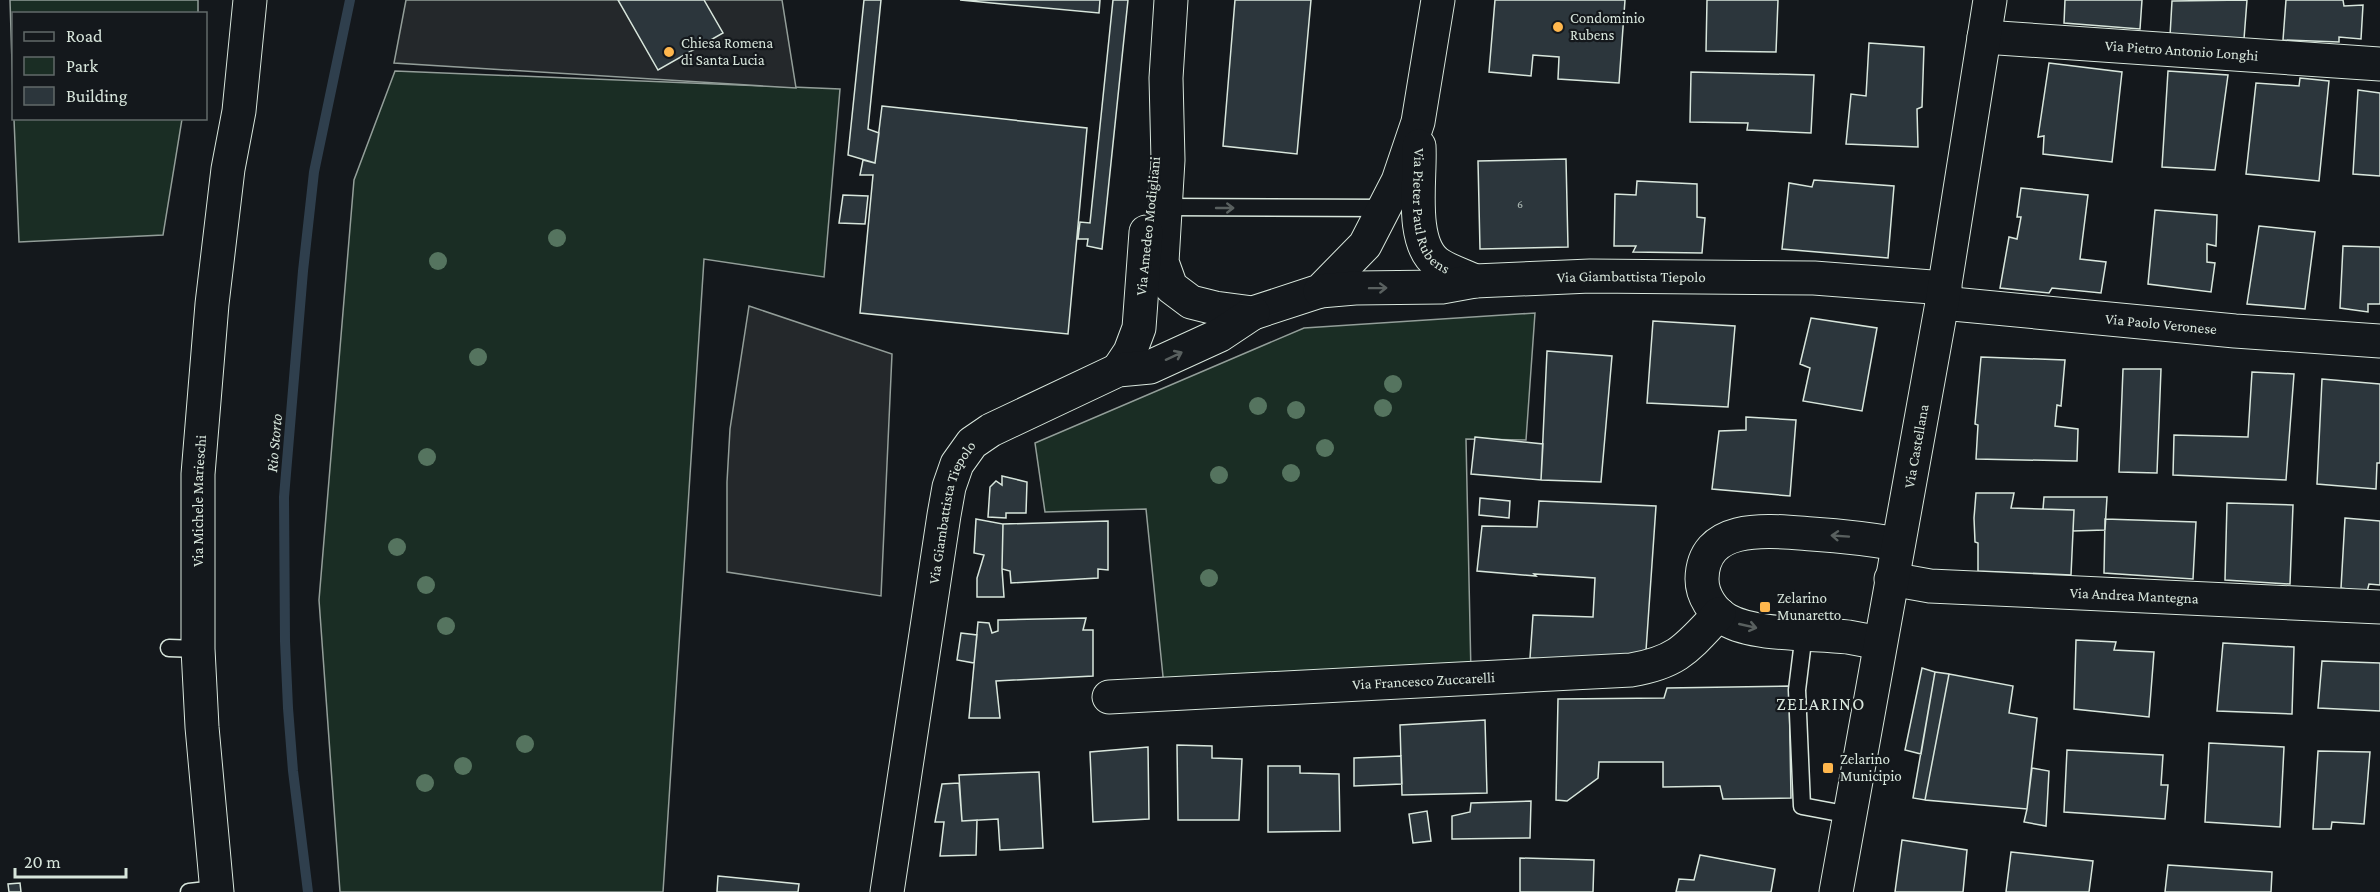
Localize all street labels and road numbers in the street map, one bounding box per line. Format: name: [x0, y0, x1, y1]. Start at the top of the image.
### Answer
street label: Via Pietro Antonio Longhi: [2104, 37, 2259, 64]
street label: Via Pieter Paul Rubens: [1410, 148, 1452, 277]
street label: Via Amedeo Modigliani: [1133, 156, 1164, 296]
street label: Via Giambattista Tiepolo: [1556, 268, 1706, 286]
street label: Via Paolo Veronese: [2104, 311, 2218, 337]
street label: Via Castellana: [1901, 403, 1932, 489]
street label: Via Michele Marieschi: [190, 434, 209, 567]
street label: Via Giambattista Tiepolo: [926, 438, 979, 585]
street label: Via Andrea Mantegna: [2069, 585, 2199, 607]
street label: Via Francesco Zuccarelli: [1352, 669, 1495, 692]

